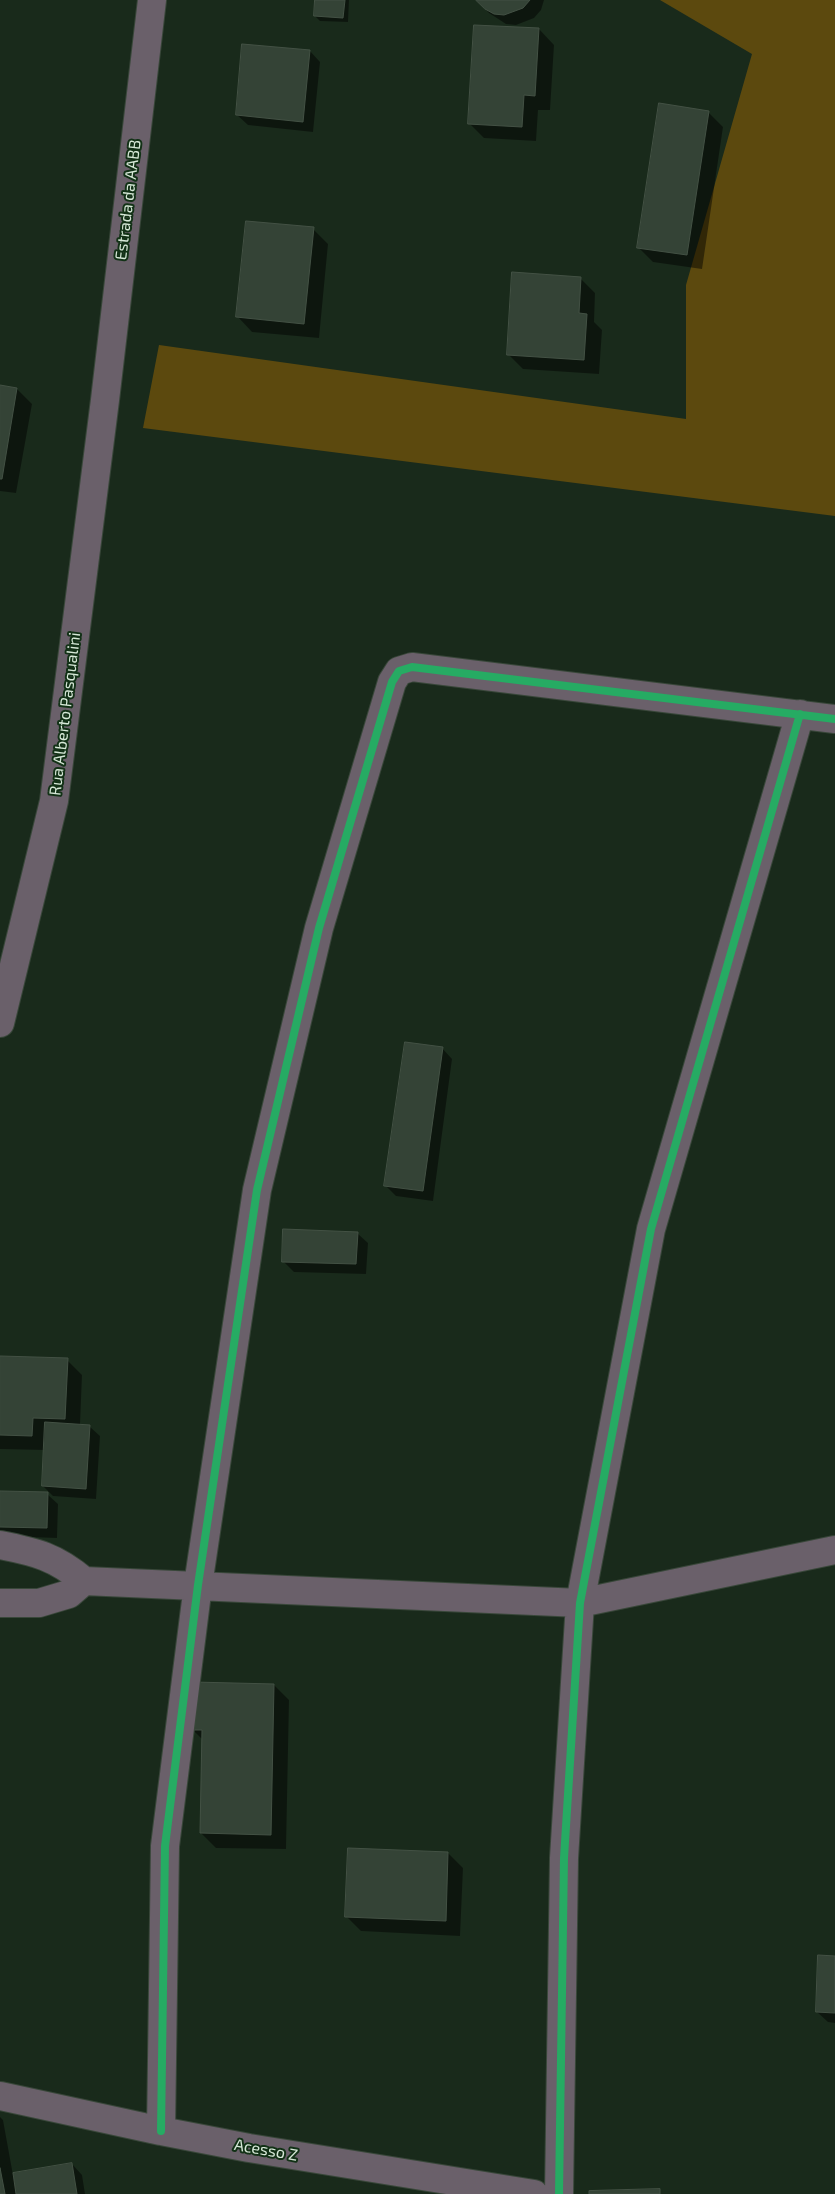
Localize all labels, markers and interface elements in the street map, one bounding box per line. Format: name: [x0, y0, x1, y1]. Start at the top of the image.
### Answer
street label: Estrada da AABB: [111, 139, 145, 261]
street label: Rua Alberto Pasqualini: [45, 631, 85, 797]
street label: Acesso Z: [233, 2135, 299, 2165]

